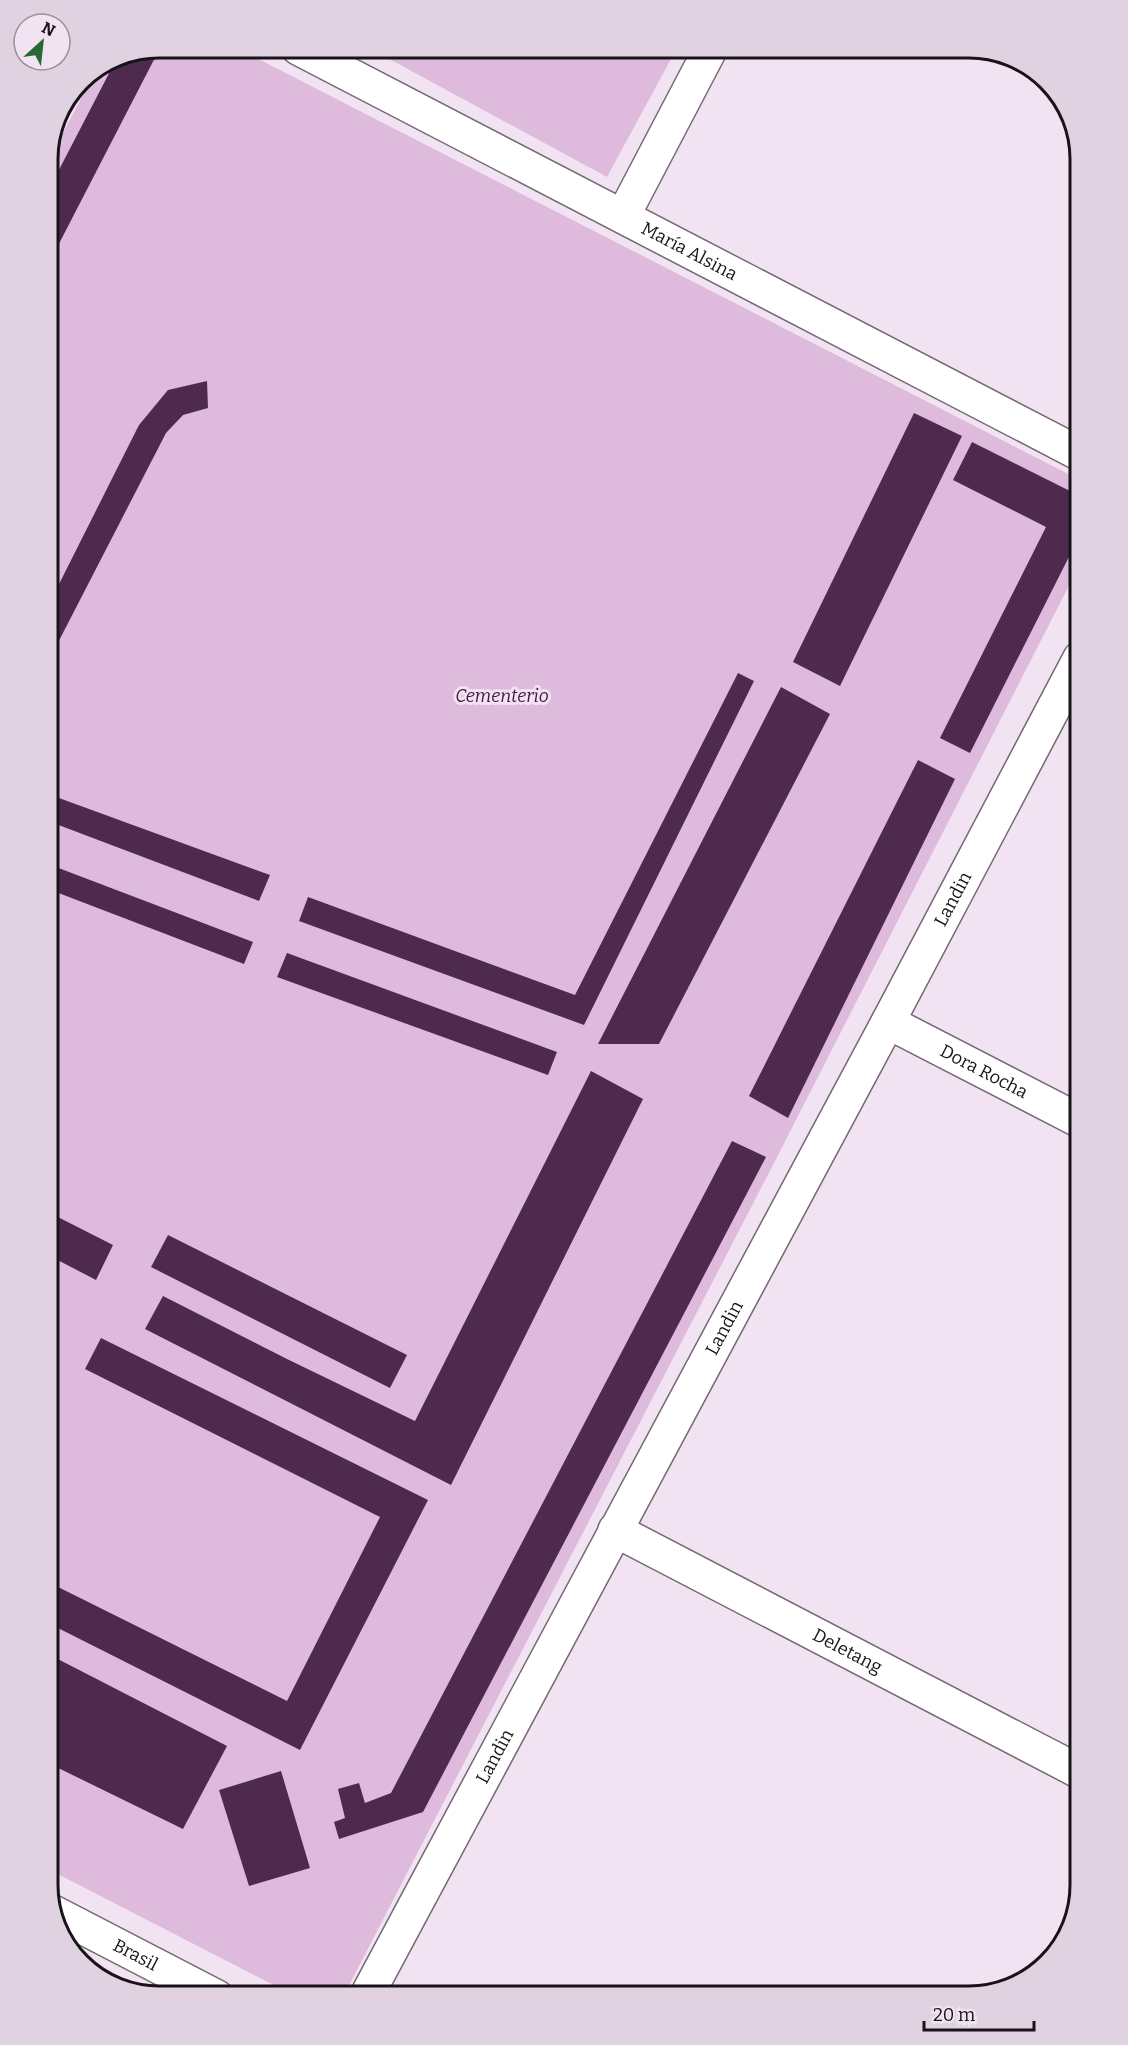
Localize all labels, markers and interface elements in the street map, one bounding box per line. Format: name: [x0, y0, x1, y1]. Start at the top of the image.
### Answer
north arrow: [12, 12, 72, 72]
text: N: [39, 18, 58, 40]
street label: María Alsina: [638, 217, 741, 285]
park label: Cementerio: [455, 685, 549, 707]
street label: Landin: [930, 867, 977, 930]
street label: Dora Rocha: [936, 1040, 1032, 1103]
street label: Landin: [701, 1296, 748, 1359]
street label: Deletang: [809, 1624, 886, 1678]
street label: Landin: [471, 1725, 519, 1787]
street label: Brasil: [109, 1934, 162, 1976]
scale bar: [924, 1994, 1034, 2032]
text: 20 m: [933, 2004, 975, 2026]

